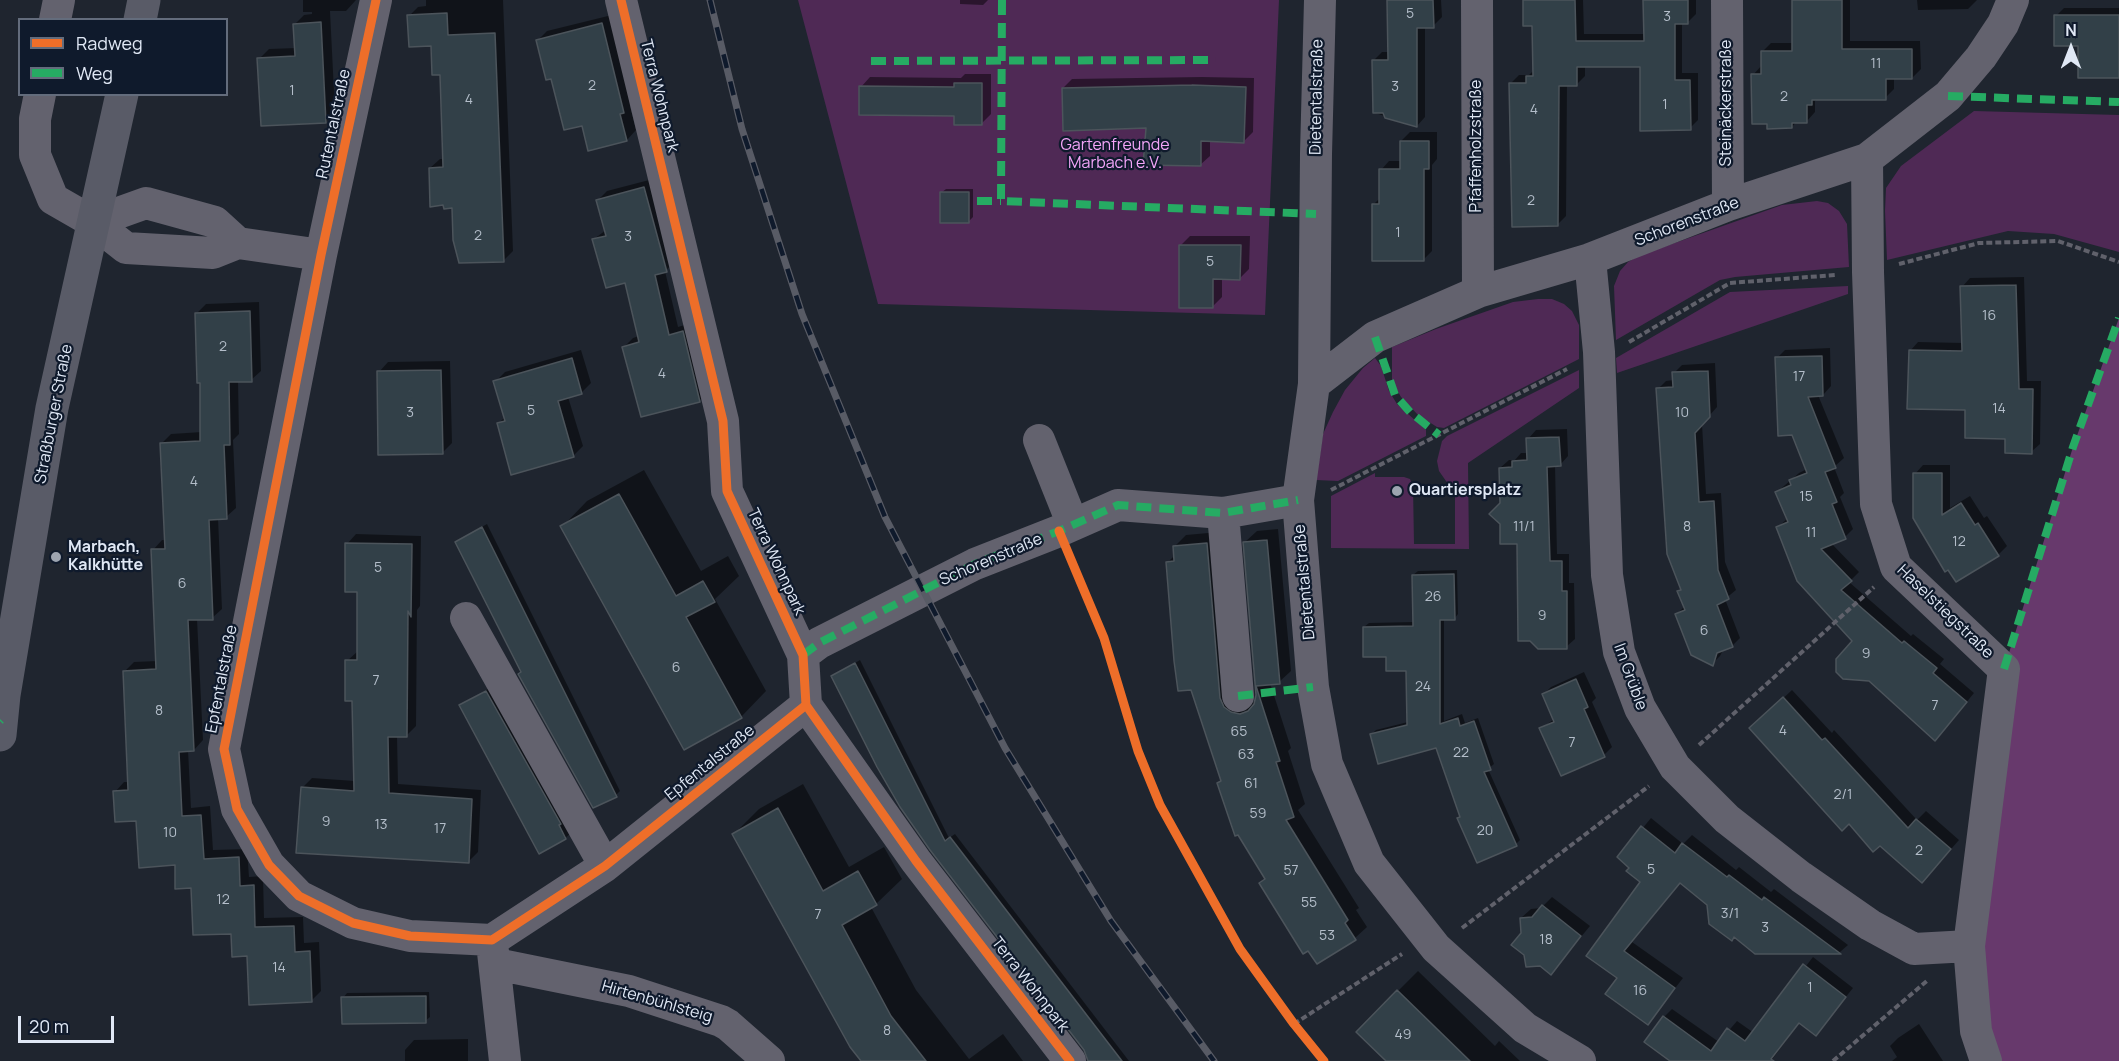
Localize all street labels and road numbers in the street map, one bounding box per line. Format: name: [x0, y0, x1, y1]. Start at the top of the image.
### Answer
street label: Terra Wohnpark: [636, 38, 682, 154]
street label: Dietentalstraße: [1306, 39, 1328, 155]
street label: Steinäckerstraße: [1717, 40, 1737, 166]
street label: Rutentalstraße: [313, 68, 355, 180]
street label: Pfaffenholzstraße: [1467, 80, 1487, 212]
street label: Schorenstraße: [1632, 193, 1742, 251]
street label: Straßburger Straße: [31, 343, 77, 485]
street label: Terra Wohnpark: [743, 506, 809, 618]
street label: Dietentalstraße: [1290, 524, 1320, 640]
street label: Schorenstraße: [937, 530, 1045, 590]
street label: Haselstiegstraße: [1893, 561, 1997, 663]
street label: Epfentalstraße: [202, 623, 242, 735]
street label: Im Grüble: [1609, 641, 1651, 713]
street label: Epfentalstraße: [661, 721, 759, 805]
street label: Terra Wohnpark: [987, 934, 1073, 1036]
street label: Hirtenbühlsteig: [599, 977, 715, 1027]

